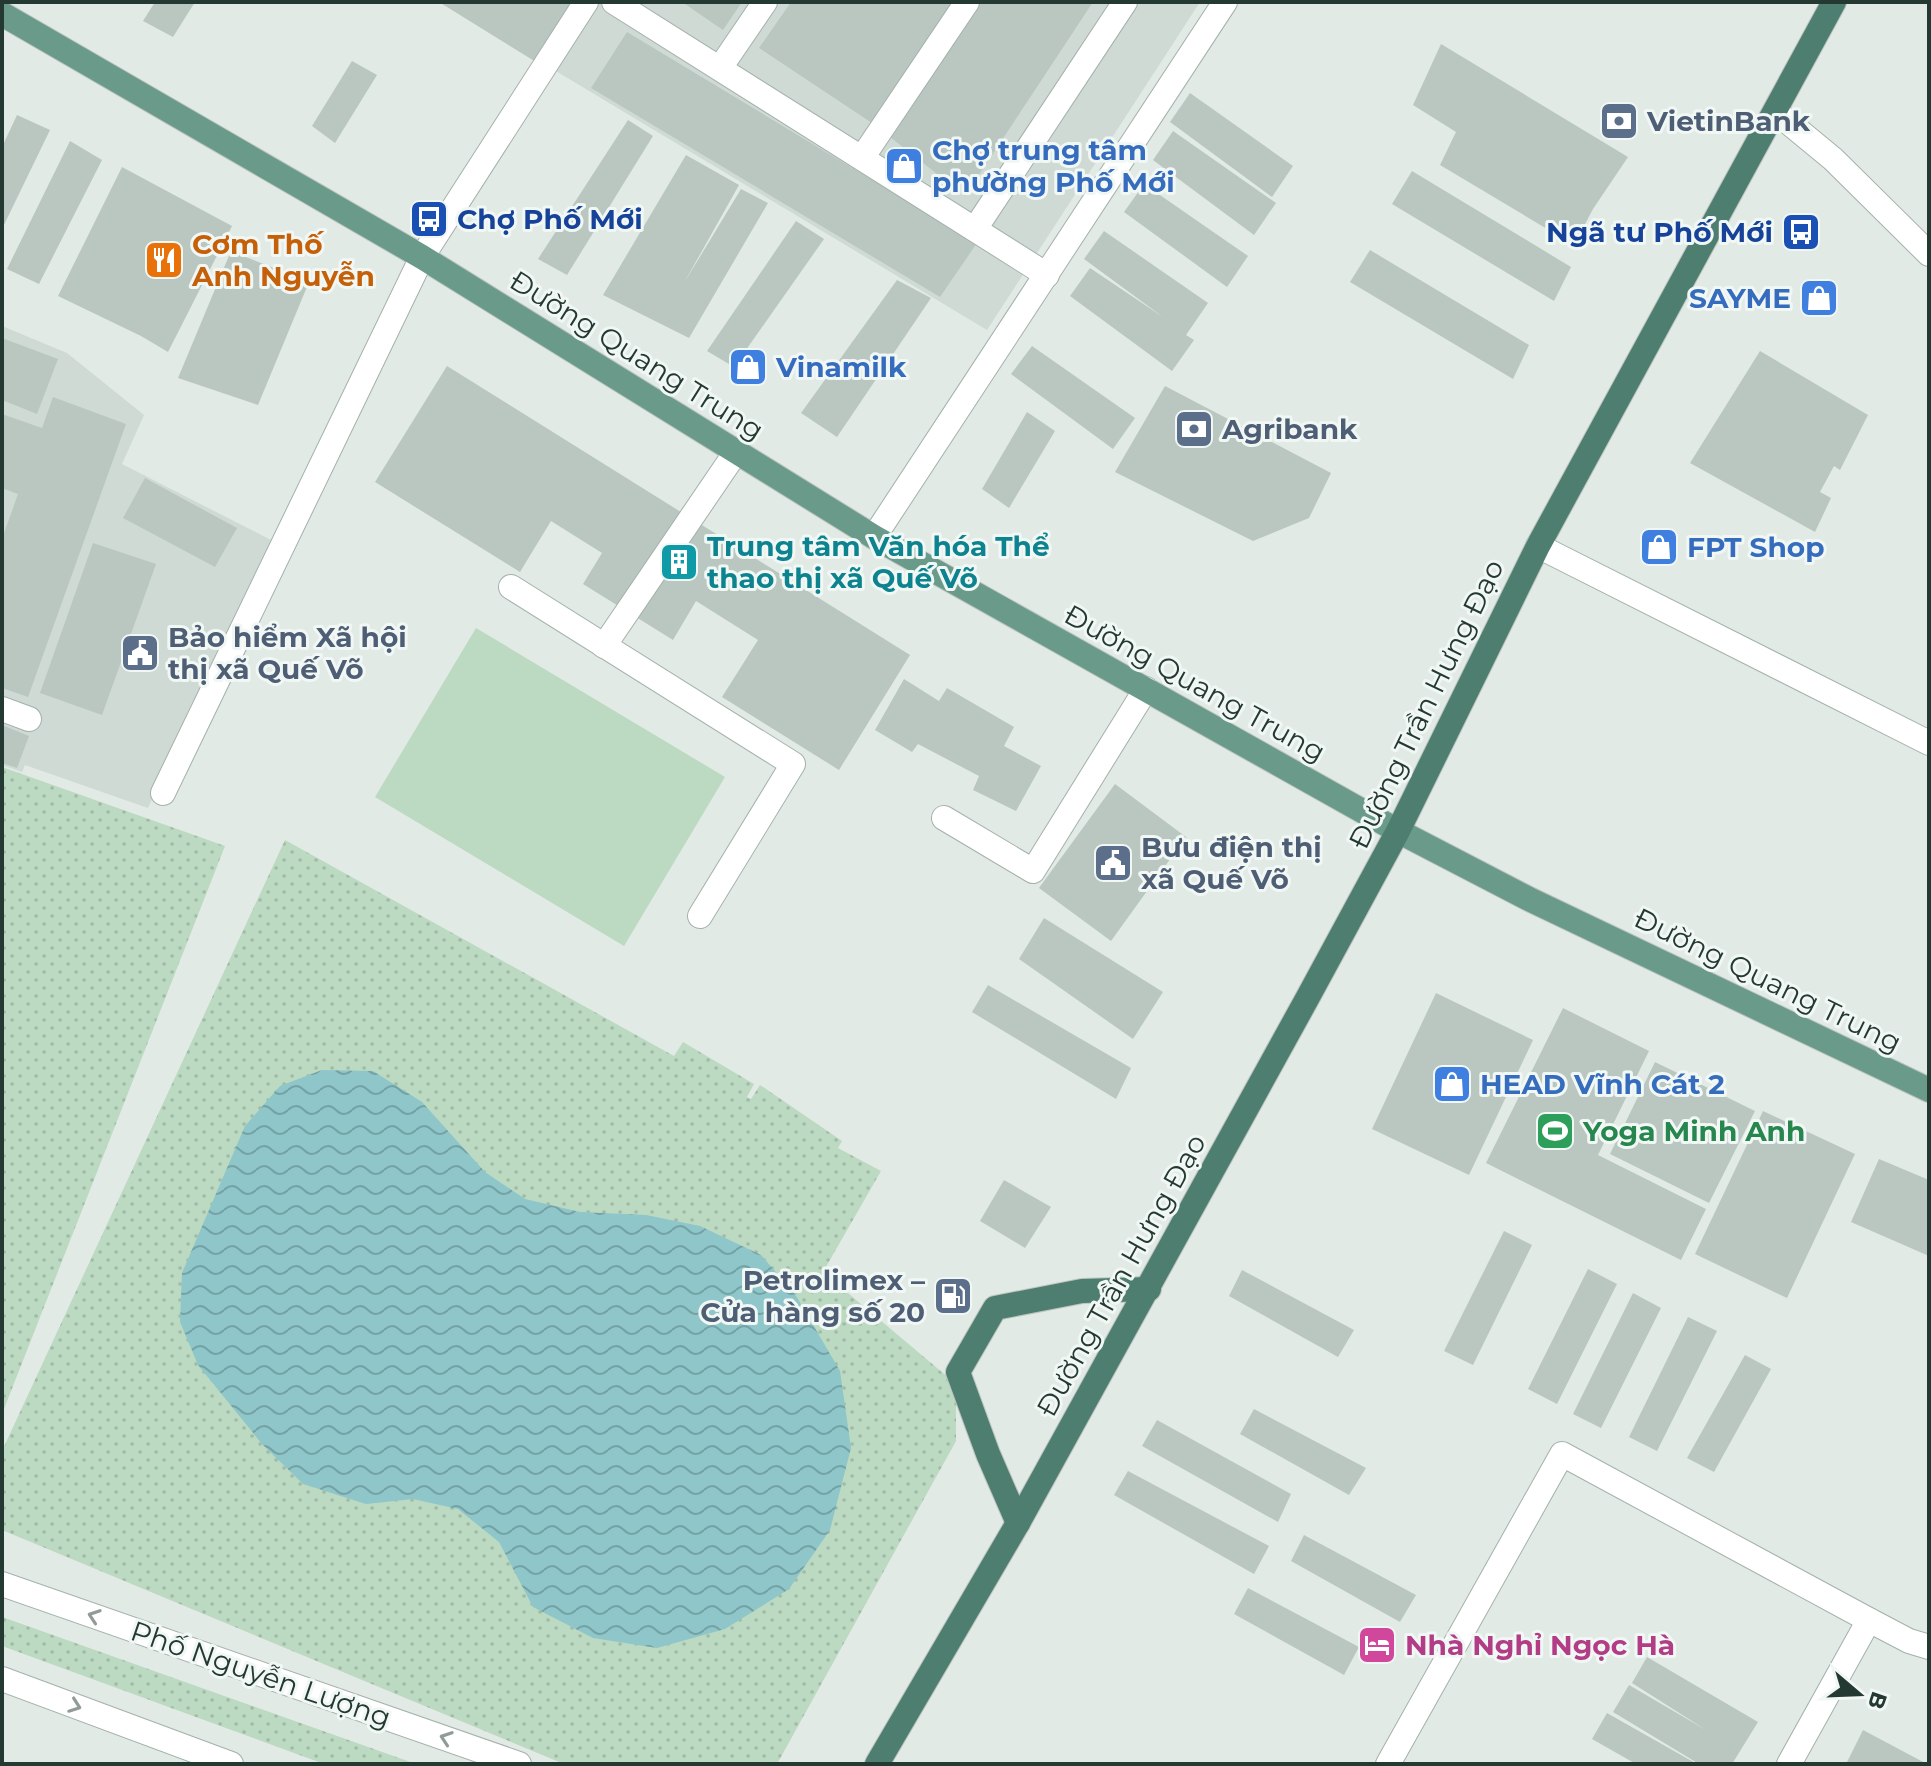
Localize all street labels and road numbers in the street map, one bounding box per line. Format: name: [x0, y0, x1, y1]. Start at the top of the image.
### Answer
street label: Đường Quang Trung: [504, 263, 770, 447]
street label: Đường Trần Hưng Đạo: [1341, 554, 1511, 854]
street label: Đường Quang Trung: [1059, 597, 1331, 769]
street label: Đường Quang Trung: [1629, 901, 1907, 1059]
street label: Đường Trần Hưng Đạo: [1029, 1128, 1213, 1422]
street label: Phố Nguyễn Lượng: [126, 1614, 396, 1734]

